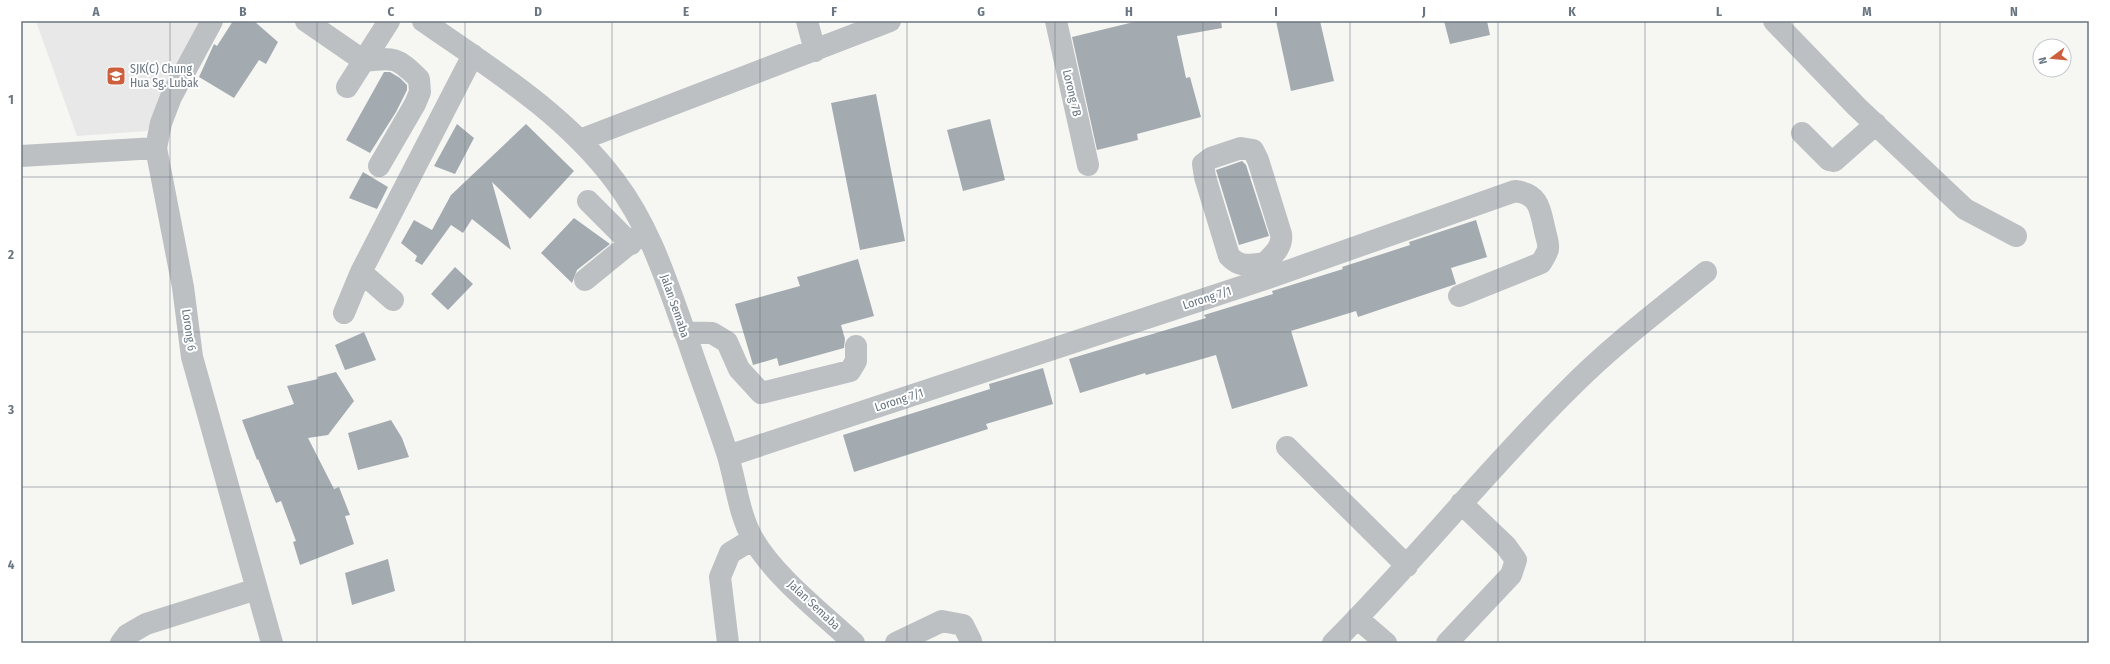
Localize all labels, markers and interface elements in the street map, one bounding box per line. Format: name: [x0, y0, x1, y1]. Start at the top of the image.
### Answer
text: A: [91, 4, 100, 19]
text: B: [239, 4, 247, 19]
text: C: [388, 4, 395, 19]
text: D: [534, 4, 542, 19]
text: E: [683, 4, 689, 19]
text: F: [831, 4, 837, 19]
text: G: [977, 4, 985, 19]
text: H: [1125, 4, 1133, 19]
text: I: [1274, 4, 1278, 19]
text: J: [1421, 4, 1426, 19]
text: K: [1568, 4, 1576, 19]
text: L: [1716, 4, 1722, 19]
text: M: [1862, 4, 1872, 19]
text: N: [2010, 4, 2018, 19]
north arrow: [2032, 38, 2072, 78]
text: N: [2036, 56, 2050, 66]
place label: SJK(C) Chung Hua Sg. Lubak: [130, 62, 199, 90]
school or university icon: SJK(C) Chung Hua Sg. Lubak: [105, 65, 127, 87]
street label: Lorong 7B: [1060, 68, 1084, 118]
text: 1: [8, 92, 14, 107]
text: 2: [7, 247, 14, 262]
street label: Jalan Semaba: [658, 272, 692, 340]
street label: Lorong 7/1: [1181, 284, 1233, 312]
street label: Lorong 6: [179, 308, 199, 352]
street label: Lorong 7/1: [873, 386, 925, 414]
text: 3: [7, 402, 14, 417]
text: 4: [8, 557, 15, 572]
street label: Jalan Semaba: [785, 577, 843, 633]

